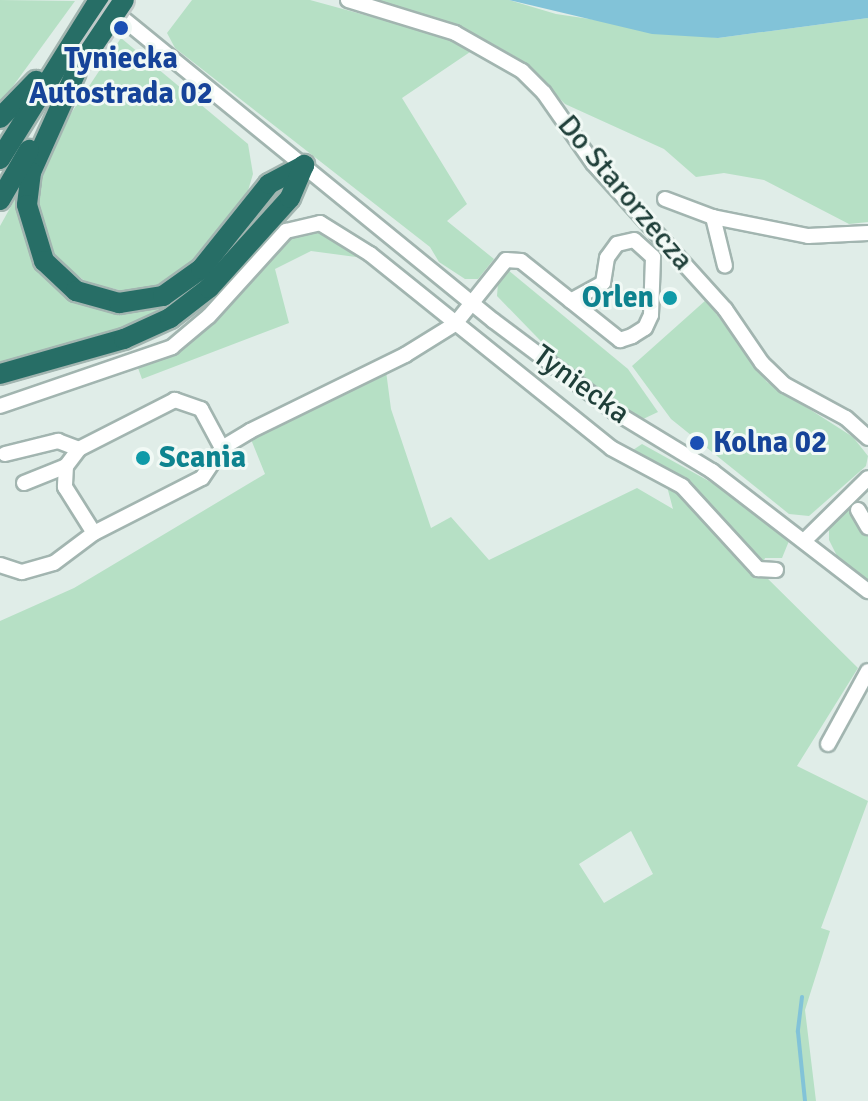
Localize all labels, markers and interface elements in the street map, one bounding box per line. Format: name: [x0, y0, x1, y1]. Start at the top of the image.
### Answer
marker: Tyniecka Autostrada 02: [112, 19, 130, 37]
place label: Tyniecka Autostrada 02: [29, 41, 213, 112]
street label: Do Starorzecza: [549, 108, 701, 278]
place label: Orlen: [582, 280, 654, 316]
marker: Orlen: [661, 289, 679, 307]
street label: Tyniecka: [526, 338, 636, 432]
place label: Kolna 02: [713, 425, 827, 461]
marker: Kolna 02: [688, 434, 706, 452]
place label: Scania: [159, 440, 246, 476]
marker: Scania: [134, 449, 152, 467]

